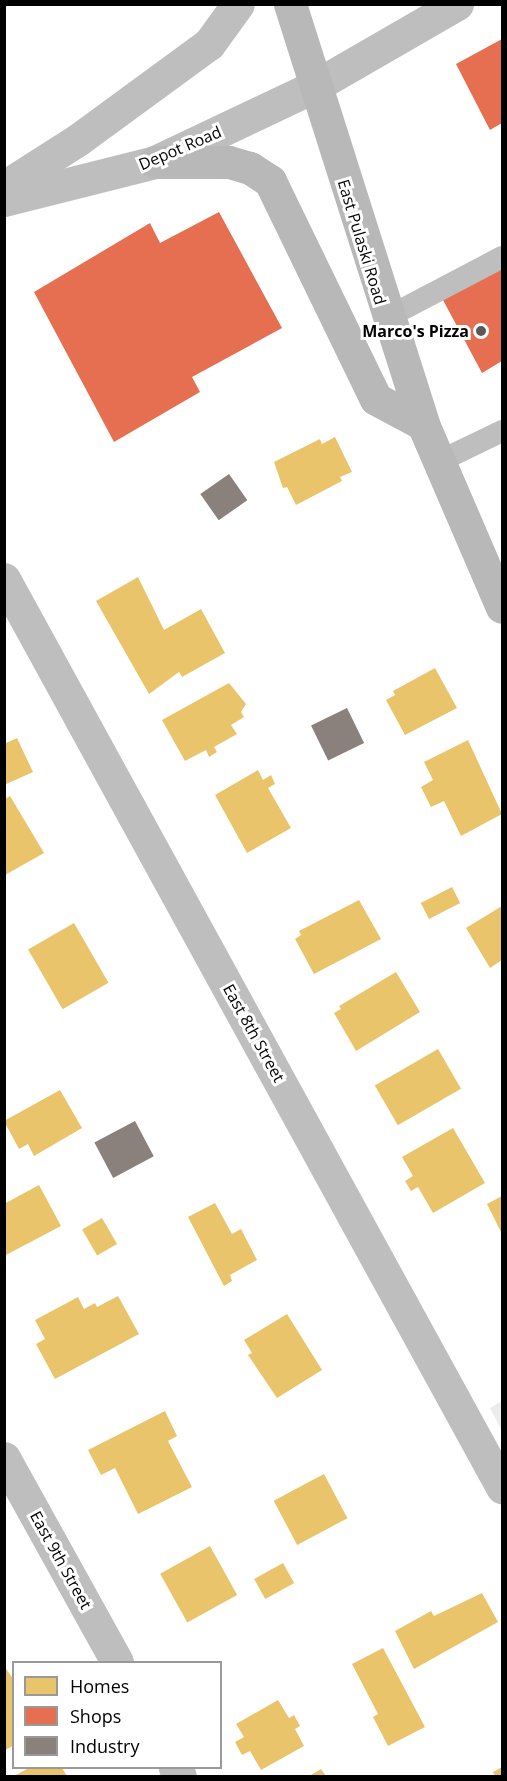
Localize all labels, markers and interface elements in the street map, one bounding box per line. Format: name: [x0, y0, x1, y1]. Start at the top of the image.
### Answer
street label: Depot Road: [136, 122, 224, 174]
street label: East Pulaski Road: [334, 177, 390, 307]
place label: Marco's Pizza: [362, 321, 469, 341]
marker: Marco's Pizza: [474, 324, 488, 338]
street label: East 8th Street: [219, 981, 289, 1085]
street label: East 9th Street: [26, 1508, 96, 1612]
legend: [12, 1661, 222, 1769]
text: Homes: [70, 1674, 129, 1698]
text: Shops: [70, 1704, 121, 1728]
text: Industry: [70, 1734, 140, 1758]

